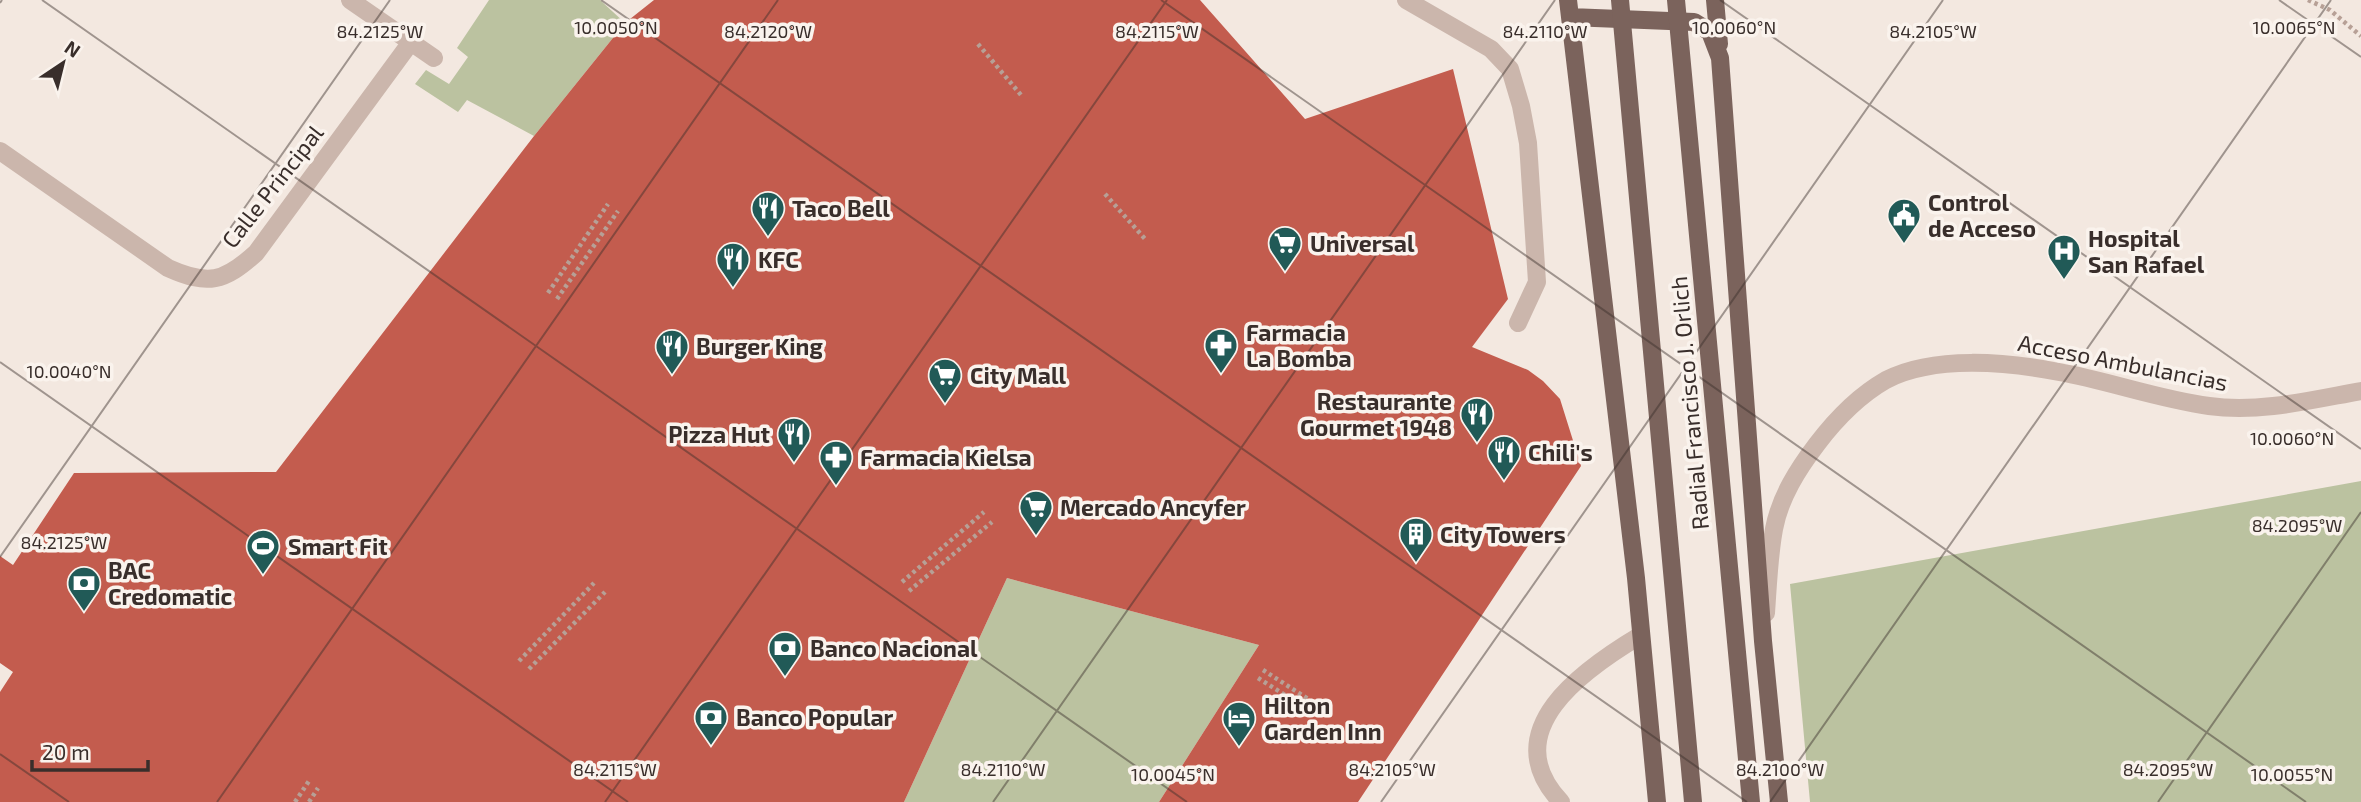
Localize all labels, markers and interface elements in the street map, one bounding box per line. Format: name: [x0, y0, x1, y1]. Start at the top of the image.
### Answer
text: 10.0050°N: [574, 16, 658, 38]
text: 10.0060°N: [1692, 16, 1776, 38]
text: 10.0065°N: [2252, 16, 2336, 38]
text: 84.2125°W: [337, 20, 423, 42]
text: 84.2120°W: [724, 20, 812, 42]
text: 84.2115°W: [1115, 20, 1199, 42]
text: 84.2110°W: [1502, 20, 1588, 42]
text: 84.2105°W: [1889, 20, 1977, 42]
north arrow: [28, 28, 98, 98]
text: N: [61, 35, 85, 62]
street label: Calle Principal: [215, 119, 329, 253]
place label: Control de Acceso: [1928, 188, 2036, 242]
restaurant icon: Taco Bell: [749, 189, 787, 238]
place label: Taco Bell: [792, 194, 890, 222]
public building icon: Control de Acceso: [1885, 196, 1923, 245]
supermarket icon: Universal: [1266, 224, 1304, 273]
place label: Hospital San Rafael: [2088, 224, 2205, 278]
place label: Universal: [1310, 229, 1415, 257]
hospital icon: Hospital San Rafael: [2045, 232, 2083, 281]
restaurant icon: KFC: [714, 240, 752, 289]
place label: KFC: [758, 245, 799, 273]
street label: Radial Francisco J. Orlich: [1664, 275, 1714, 531]
place label: Farmacia La Bomba: [1246, 318, 1352, 372]
pharmacy icon: Farmacia La Bomba: [1202, 326, 1240, 375]
restaurant icon: Burger King: [653, 327, 691, 376]
street label: Acceso Ambulancias: [2016, 328, 2230, 396]
place label: Burger King: [696, 332, 823, 360]
supermarket icon: City Mall: [926, 356, 964, 405]
text: 10.0040°N: [27, 360, 112, 382]
place label: City Mall: [970, 361, 1066, 389]
place label: Restaurante Gourmet 1948: [1300, 387, 1452, 441]
restaurant icon: Restaurante Gourmet 1948: [1458, 395, 1496, 444]
restaurant icon: Pizza Hut: [775, 415, 813, 464]
place label: Pizza Hut: [668, 420, 770, 448]
text: 10.0060°N: [2250, 427, 2334, 449]
restaurant icon: Chili's: [1485, 433, 1523, 482]
pharmacy icon: Farmacia Kielsa: [817, 438, 855, 487]
place label: Chili's: [1528, 438, 1593, 466]
place label: Farmacia Kielsa: [860, 443, 1032, 471]
supermarket icon: Mercado Ancyfer: [1017, 488, 1055, 537]
place label: Mercado Ancyfer: [1060, 493, 1246, 521]
text: 84.2095°W: [2252, 514, 2342, 536]
building icon: City Towers: [1397, 515, 1435, 564]
place label: City Towers: [1440, 520, 1566, 548]
sports icon: Smart Fit: [244, 527, 282, 576]
text: 84.2125°W: [21, 531, 107, 553]
place label: Smart Fit: [288, 532, 388, 560]
place label: BAC Credomatic: [108, 556, 233, 610]
bank icon: BAC Credomatic: [65, 564, 103, 613]
bank icon: Banco Nacional: [766, 629, 804, 678]
place label: Banco Nacional: [810, 634, 978, 662]
place label: Hilton Garden Inn: [1264, 691, 1382, 745]
bank icon: Banco Popular: [692, 698, 730, 747]
hotel icon: Hilton Garden Inn: [1220, 699, 1258, 748]
place label: Banco Popular: [736, 703, 894, 731]
scale bar: [32, 728, 147, 772]
text: 20 m: [42, 739, 90, 764]
text: 84.2115°W: [573, 758, 657, 780]
text: 84.2110°W: [960, 758, 1046, 780]
text: 84.2105°W: [1348, 758, 1436, 780]
text: 84.2100°W: [1736, 758, 1824, 780]
text: 84.2095°W: [2123, 758, 2213, 780]
text: 10.0045°N: [1131, 763, 1215, 785]
text: 10.0055°N: [2251, 763, 2333, 785]

